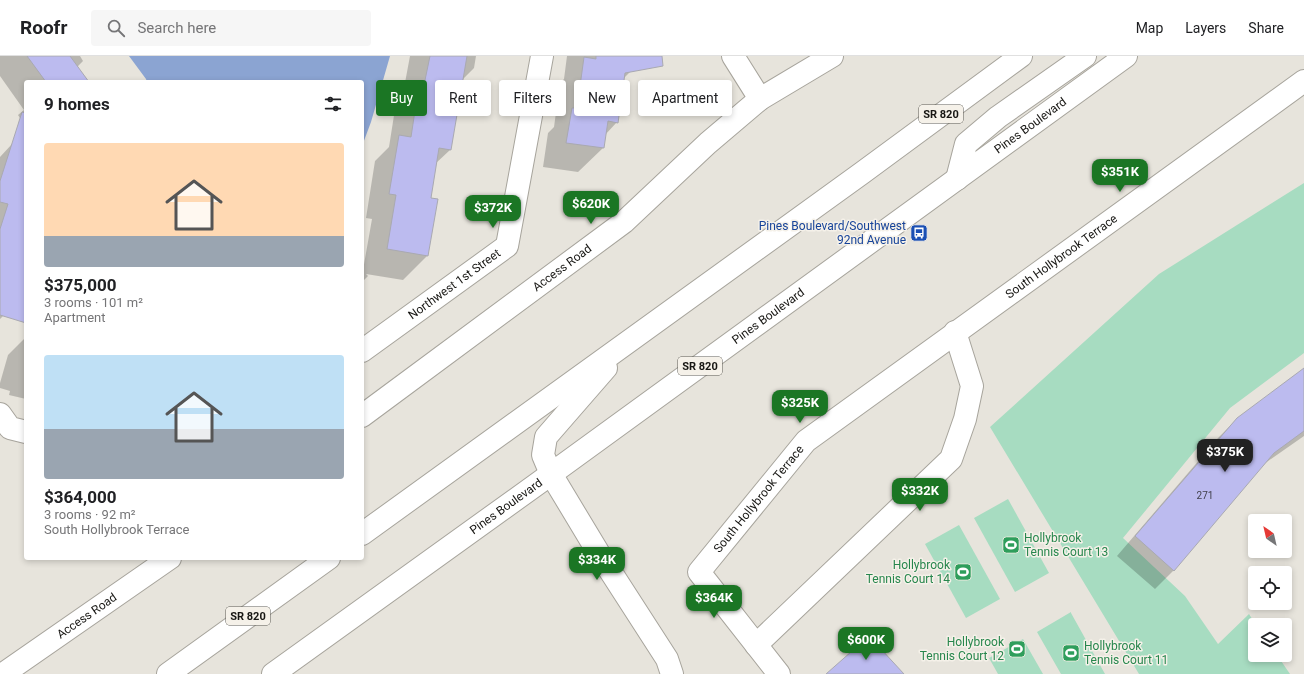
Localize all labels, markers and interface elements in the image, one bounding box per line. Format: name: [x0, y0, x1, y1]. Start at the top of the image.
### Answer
search box: [91, 10, 371, 46]
text: Roofr: [20, 16, 67, 39]
icon: search: [105, 17, 127, 39]
text: Search here: [137, 19, 216, 37]
text: Map: [1136, 20, 1163, 36]
text: Layers: [1185, 20, 1226, 36]
text: Share: [1248, 20, 1284, 36]
chip: Buy: [376, 80, 427, 116]
chip: Rent: [435, 80, 491, 116]
chip: Filters: [499, 80, 566, 116]
chip: New: [574, 80, 630, 116]
chip: Apartment: [638, 80, 732, 116]
icon: filters: [322, 93, 344, 115]
text: 9 homes: [44, 94, 110, 114]
street label: Pines Boulevard: [991, 95, 1069, 157]
road number: SR 820: [919, 105, 963, 123]
pin: $351K: [1092, 159, 1148, 193]
text: $351K: [1101, 164, 1139, 179]
icon: home: [158, 169, 230, 241]
pin: $620K: [563, 191, 619, 225]
pin: $372K: [465, 195, 521, 229]
text: $620K: [572, 196, 610, 211]
text: $372K: [474, 200, 512, 215]
street label: South Hollybrook Terrace: [1003, 211, 1120, 301]
place label: Pines Boulevard/Southwest 92nd Avenue: [759, 219, 906, 247]
bus stop icon: Pines Boulevard/Southwest 92nd Avenue: [909, 223, 929, 243]
street label: Access Road: [530, 241, 594, 294]
street label: Northwest 1st Street: [406, 246, 503, 322]
text: $375,000: [44, 275, 116, 295]
street label: Pines Boulevard: [729, 285, 807, 347]
text: 3 rooms · 101 m²: [44, 295, 143, 310]
text: Apartment: [44, 310, 106, 325]
road number: SR 820: [678, 357, 722, 375]
icon: home: [158, 381, 230, 453]
pin: $325K: [772, 390, 828, 424]
text: $325K: [781, 395, 819, 410]
pin: $375K: [1197, 439, 1253, 473]
street label: South Hollybrook Terrace: [711, 442, 807, 555]
text: $375K: [1206, 444, 1244, 459]
street label: Pines Boulevard: [467, 476, 545, 537]
pin: $332K: [892, 478, 948, 512]
text: $332K: [901, 483, 939, 498]
text: $364,000: [44, 487, 116, 507]
house number: 271: [1197, 490, 1213, 501]
text: 3 rooms · 92 m²: [44, 507, 136, 522]
north arrow: [1248, 514, 1292, 558]
map controls: [1248, 514, 1292, 662]
text: South Hollybrook Terrace: [44, 522, 189, 537]
place label: Hollybrook Tennis Court 13: [1024, 531, 1108, 559]
sports icon: Hollybrook Tennis Court 13: [1001, 535, 1021, 555]
pin: $334K: [569, 547, 625, 581]
text: $334K: [578, 552, 616, 567]
place label: Hollybrook Tennis Court 14: [866, 558, 951, 586]
sports icon: Hollybrook Tennis Court 14: [953, 562, 973, 582]
button: locate: [1248, 566, 1292, 610]
pin: $364K: [686, 585, 742, 619]
street label: Access Road: [54, 590, 119, 641]
text: $364K: [695, 590, 733, 605]
road number: SR 820: [226, 607, 270, 625]
button: layers: [1248, 618, 1292, 662]
pin: $600K: [838, 627, 894, 661]
text: $600K: [847, 632, 885, 647]
place label: Hollybrook Tennis Court 12: [920, 635, 1005, 663]
sports icon: Hollybrook Tennis Court 12: [1007, 639, 1027, 659]
place label: Hollybrook Tennis Court 11: [1084, 639, 1168, 667]
sports icon: Hollybrook Tennis Court 11: [1061, 643, 1081, 663]

